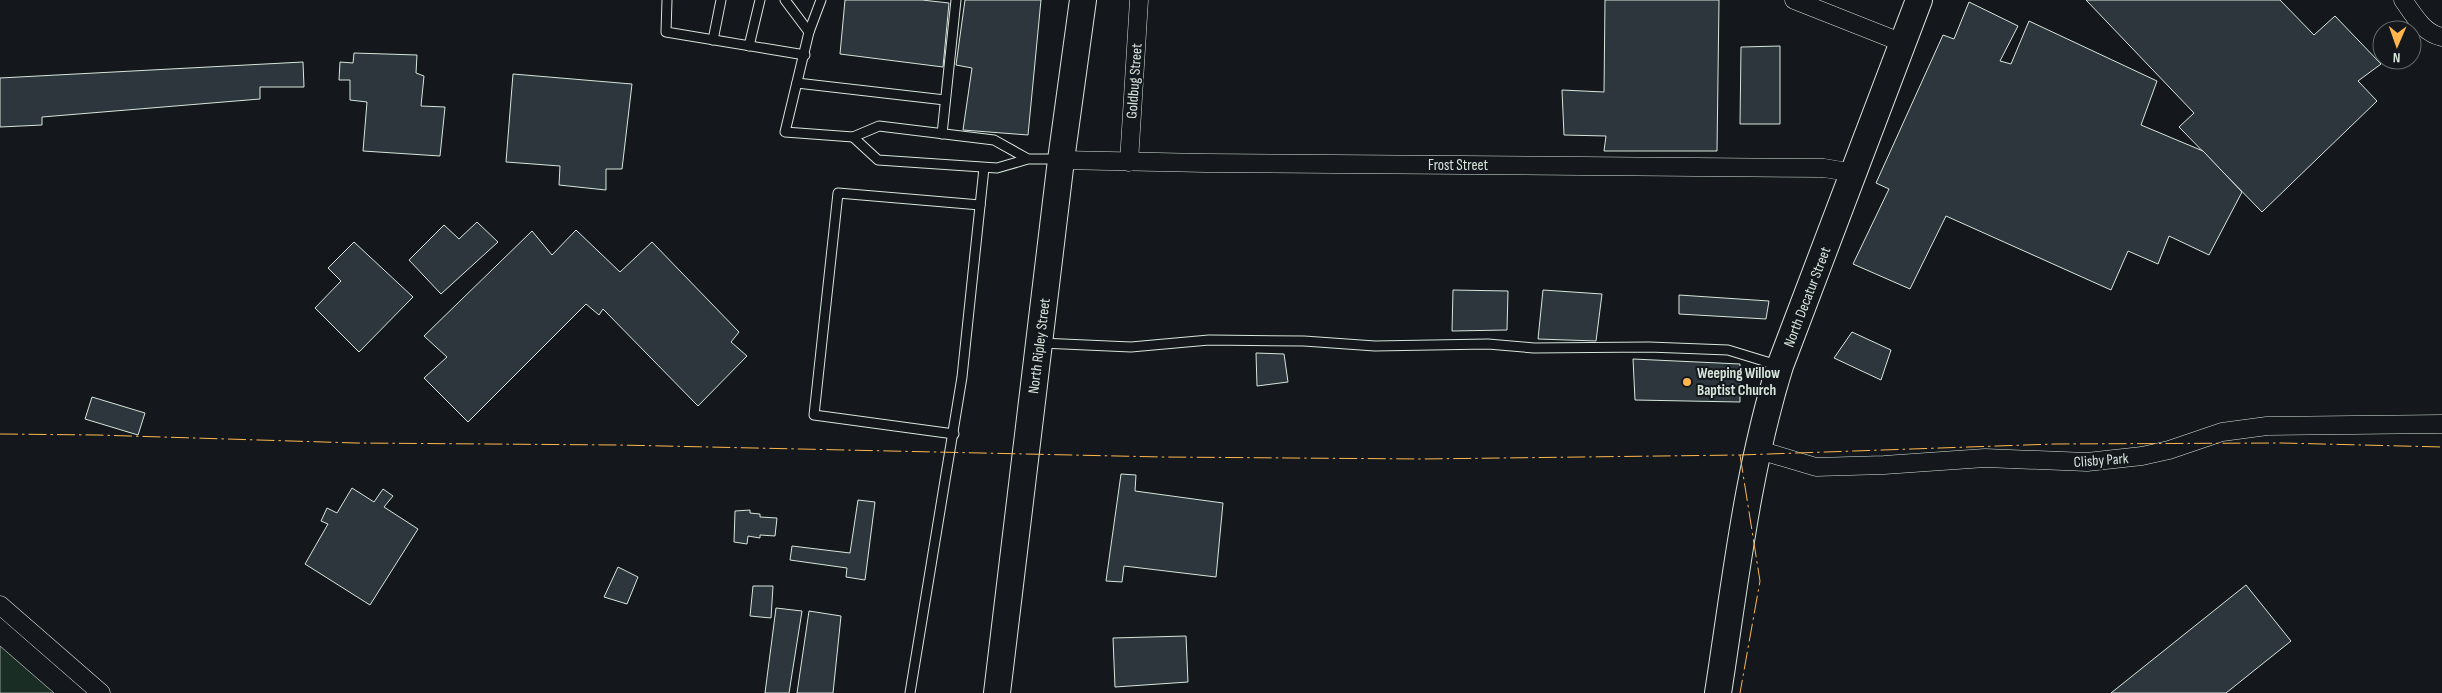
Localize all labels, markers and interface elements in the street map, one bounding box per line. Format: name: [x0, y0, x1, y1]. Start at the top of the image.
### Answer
north arrow: [2372, 20, 2422, 70]
street label: Goldbug Street: [1122, 42, 1147, 119]
text: N: [2393, 49, 2401, 66]
street label: Frost Street: [1428, 156, 1488, 175]
street label: North Decatur Street: [1780, 244, 1835, 350]
street label: North Ripley Street: [1024, 297, 1055, 395]
place label: Weeping Willow Baptist Church: [1697, 364, 1780, 400]
marker: Weeping Willow Baptist Church: [1681, 376, 1693, 388]
street label: Clisby Park: [2073, 449, 2129, 472]

